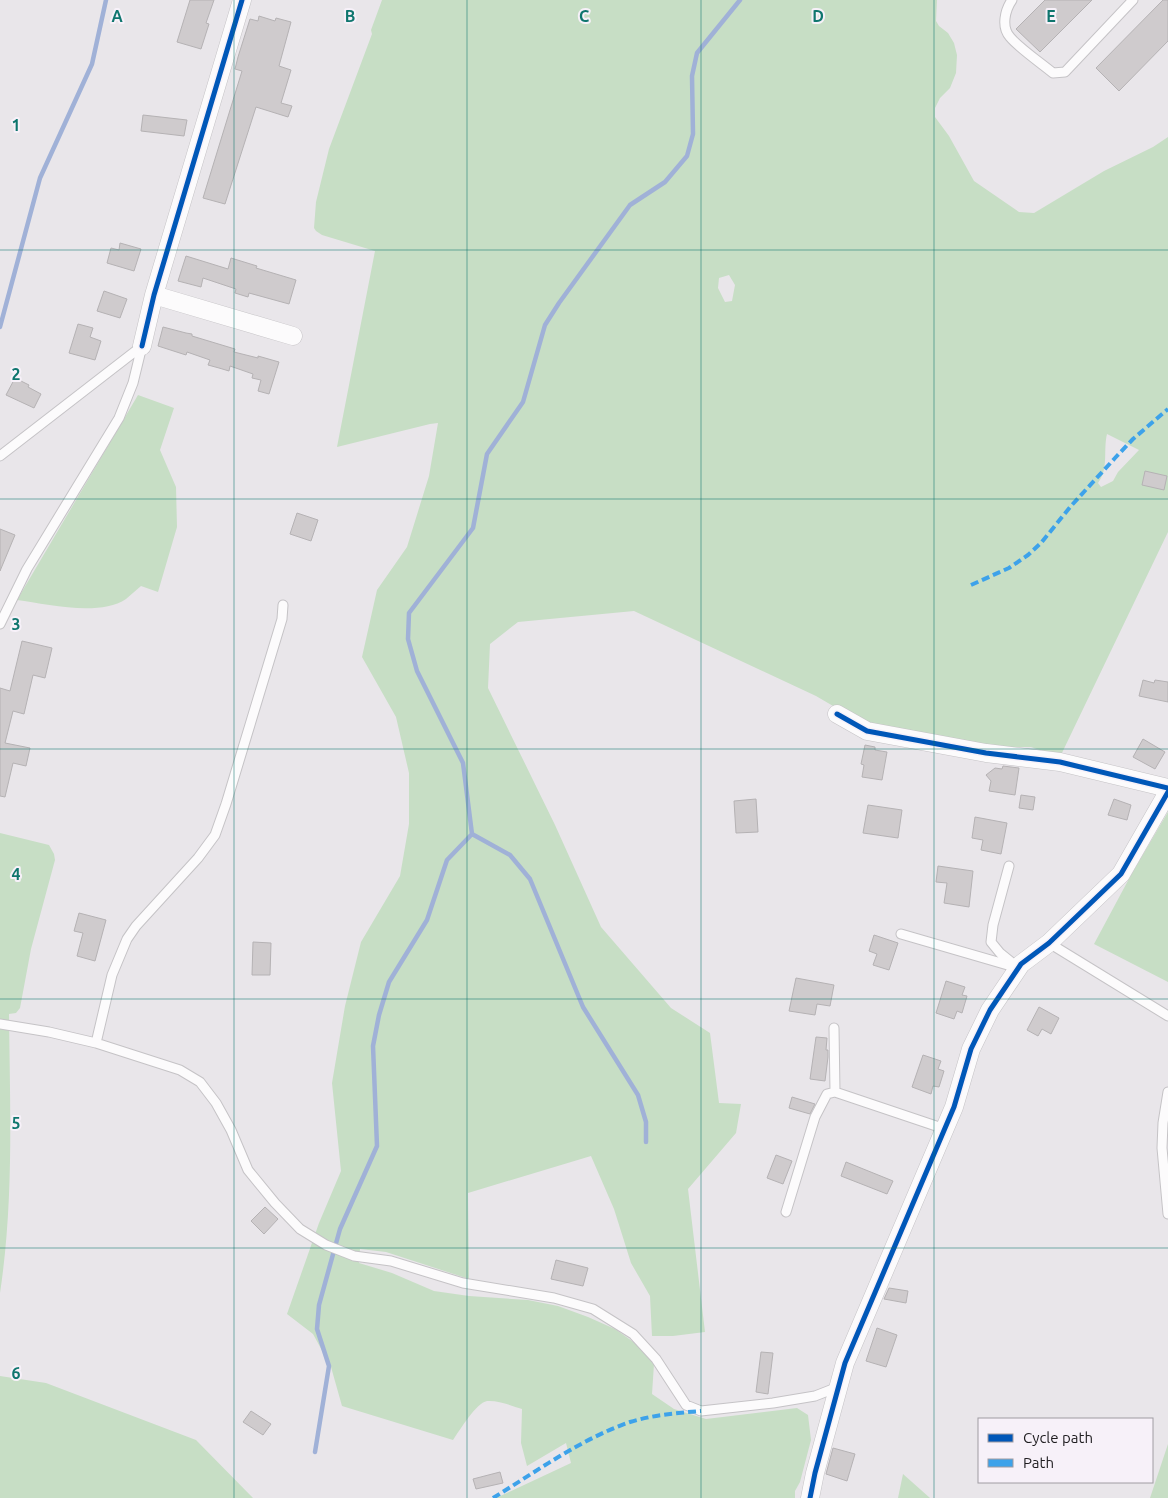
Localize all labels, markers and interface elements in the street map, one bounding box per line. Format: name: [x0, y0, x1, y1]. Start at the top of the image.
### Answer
text: A: [111, 7, 123, 25]
text: B: [345, 7, 355, 25]
text: C: [579, 7, 589, 25]
text: D: [812, 7, 824, 25]
text: E: [1046, 7, 1056, 25]
text: 1: [11, 116, 21, 134]
text: 2: [11, 365, 21, 383]
text: 3: [11, 615, 21, 633]
text: 4: [11, 865, 21, 883]
text: 5: [11, 1114, 21, 1132]
text: 6: [11, 1364, 21, 1382]
legend: [978, 1418, 1153, 1483]
text: Cycle path: [1023, 1429, 1093, 1446]
text: Path: [1023, 1454, 1054, 1471]

